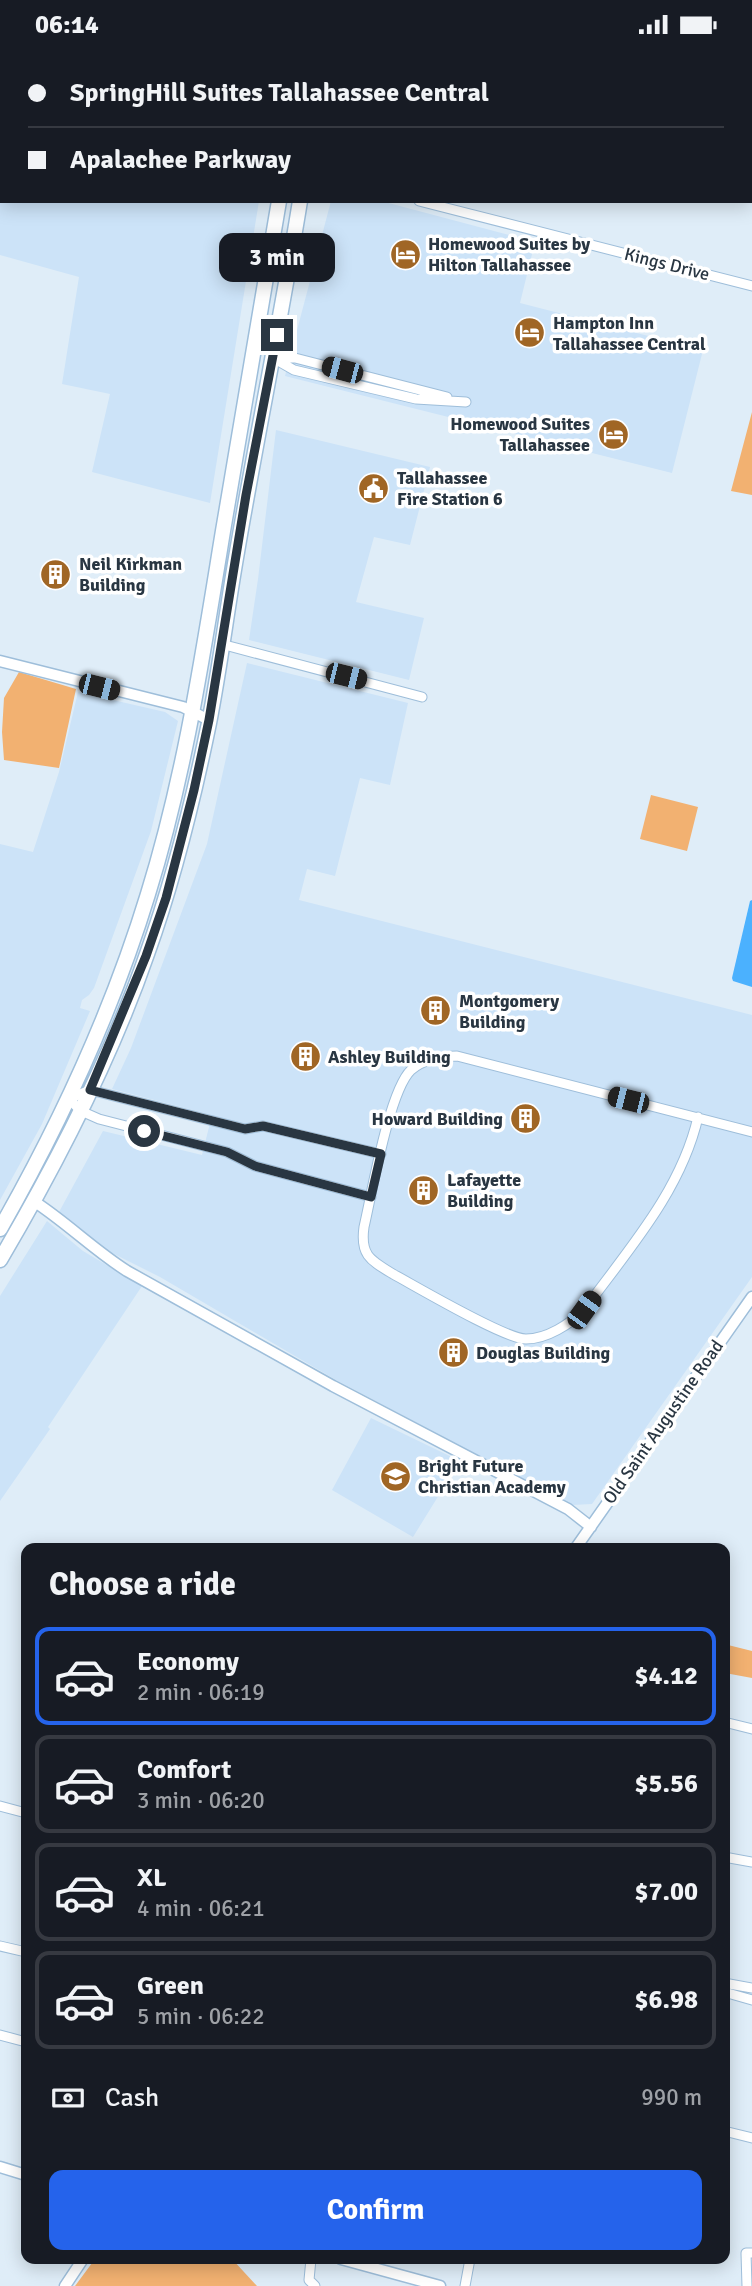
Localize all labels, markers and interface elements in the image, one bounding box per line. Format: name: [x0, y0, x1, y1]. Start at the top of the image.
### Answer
text: 06:14: [35, 9, 99, 41]
text: SpringHill Suites Tallahassee Central: [70, 77, 489, 109]
text: Apalachee Parkway: [70, 144, 291, 176]
callout: 3 min: [219, 233, 335, 282]
place label: Homewood Suites by Hilton Tallahassee: [428, 233, 590, 276]
hotel icon: Homewood Suites by Hilton Tallahassee: [388, 237, 422, 271]
text: 3 min: [249, 243, 305, 272]
street label: Kings Drive: [622, 243, 712, 285]
place label: Hampton Inn Tallahassee Central: [553, 312, 706, 355]
hotel icon: Hampton Inn Tallahassee Central: [513, 316, 547, 350]
route end: [261, 319, 293, 351]
car: [319, 354, 366, 386]
place label: Homewood Suites Tallahassee: [450, 413, 590, 456]
hotel icon: Homewood Suites Tallahassee: [596, 417, 630, 451]
place label: Tallahassee Fire Station 6: [397, 467, 503, 510]
public building icon: Tallahassee Fire Station 6: [357, 471, 391, 505]
place label: Neil Kirkman Building: [79, 553, 182, 596]
building icon: Neil Kirkman Building: [39, 557, 73, 591]
car: [324, 661, 369, 691]
car: [77, 672, 122, 702]
place label: Montgomery Building: [459, 990, 559, 1033]
building icon: Montgomery Building: [419, 994, 453, 1028]
building icon: Ashley Building: [288, 1040, 322, 1074]
place label: Ashley Building: [328, 1046, 451, 1068]
car: [606, 1085, 651, 1115]
building icon: Howard Building: [509, 1102, 543, 1136]
place label: Howard Building: [372, 1108, 503, 1130]
route start: [128, 1115, 160, 1147]
place label: Lafayette Building: [447, 1169, 521, 1212]
building icon: Lafayette Building: [407, 1173, 441, 1207]
car: [564, 1287, 605, 1333]
building icon: Douglas Building: [436, 1336, 470, 1370]
street label: Old Saint Augustine Road: [598, 1336, 728, 1508]
place label: Douglas Building: [476, 1342, 611, 1364]
place label: Bright Future Christian Academy: [418, 1455, 566, 1498]
school or university icon: Bright Future Christian Academy: [378, 1459, 412, 1493]
text: Choose a ride: [49, 1565, 236, 1604]
icon: car: [53, 1645, 116, 1708]
text: Economy: [137, 1646, 239, 1678]
text: $4.12: [634, 1660, 698, 1692]
text: 2 min · 06:19: [137, 1678, 265, 1707]
icon: car: [53, 1753, 116, 1816]
text: Comfort: [137, 1754, 231, 1786]
text: $5.56: [634, 1768, 698, 1800]
text: 3 min · 06:20: [137, 1786, 265, 1815]
icon: car: [53, 1861, 116, 1924]
text: XL: [137, 1862, 167, 1894]
text: $7.00: [634, 1876, 698, 1908]
text: 4 min · 06:21: [137, 1894, 265, 1923]
icon: car: [53, 1969, 116, 2032]
text: Green: [137, 1970, 204, 2002]
text: $6.98: [634, 1984, 698, 2016]
text: 5 min · 06:22: [137, 2002, 265, 2031]
icon: cash: [49, 2079, 87, 2117]
text: Cash: [105, 2082, 159, 2114]
text: 990 m: [641, 2083, 702, 2112]
button: Confirm: [49, 2170, 702, 2250]

